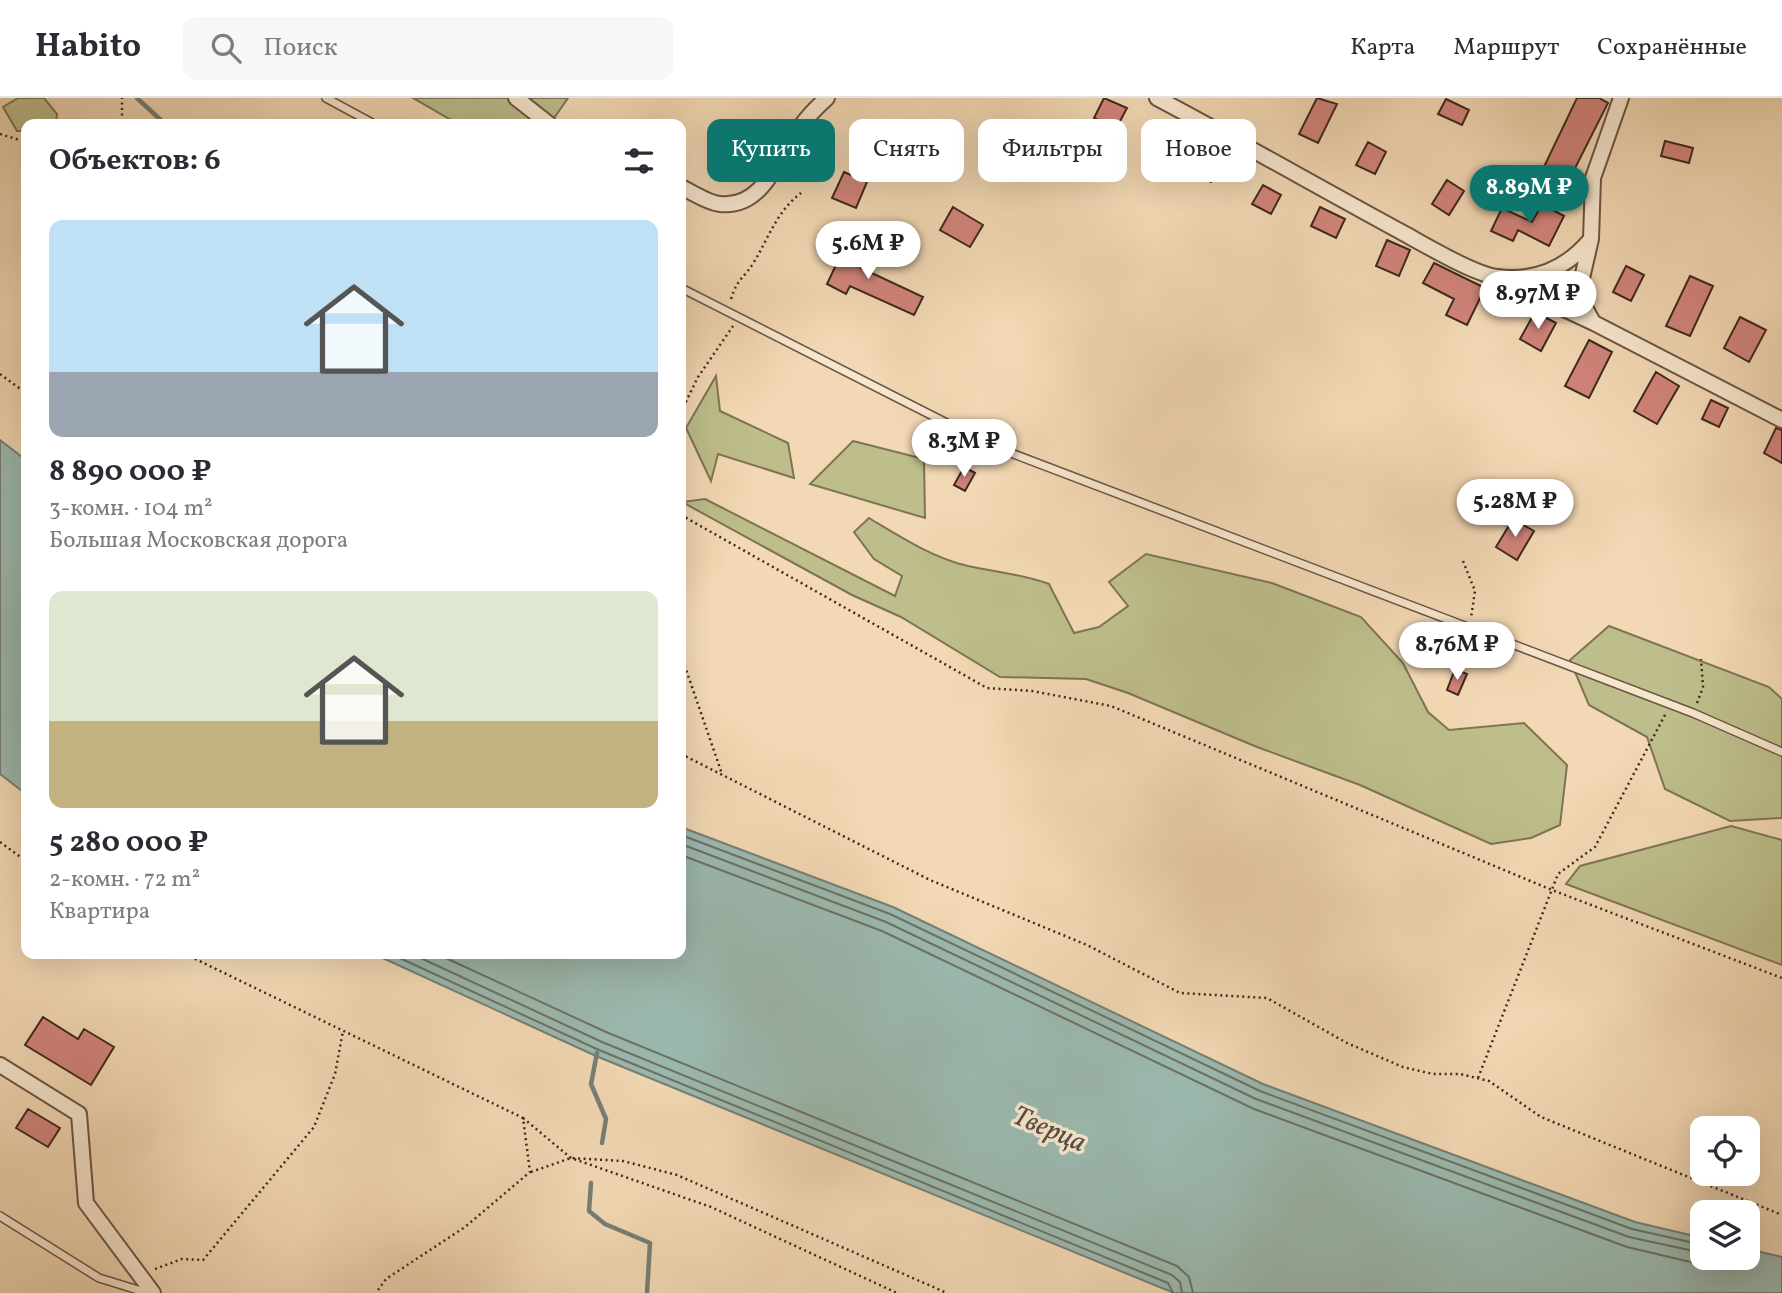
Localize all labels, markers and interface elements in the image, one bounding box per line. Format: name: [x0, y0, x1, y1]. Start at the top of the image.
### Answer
search box: [183, 17, 673, 80]
text: Habito: [35, 25, 141, 71]
icon: search: [207, 29, 245, 67]
text: Поиск: [263, 30, 338, 66]
text: Карта: [1350, 31, 1415, 65]
text: Маршрут: [1453, 31, 1559, 65]
text: Сохранённые: [1597, 31, 1747, 65]
chip: Купить: [707, 119, 835, 182]
chip: Снять: [849, 119, 964, 182]
chip: Фильтры: [978, 119, 1127, 182]
chip: Новое: [1141, 119, 1256, 182]
text: Объектов: 6: [49, 140, 221, 182]
icon: filters: [620, 142, 658, 180]
pin: 8.89M ₽: [1464, 166, 1594, 225]
text: 8.89M ₽: [1486, 172, 1572, 204]
pin: 5.6M ₽: [811, 222, 925, 281]
text: 5.6M ₽: [832, 228, 904, 260]
icon: home: [291, 266, 417, 392]
pin: 8.97M ₽: [1473, 272, 1603, 331]
text: 8.97M ₽: [1496, 278, 1581, 310]
pin: 8.3M ₽: [907, 420, 1021, 479]
text: 8.3M ₽: [928, 426, 1000, 458]
text: 8 890 000 ₽: [49, 451, 212, 493]
pin: 5.28M ₽: [1450, 480, 1580, 539]
text: 5.28M ₽: [1473, 486, 1557, 518]
text: 3-комн. · 104 m²: [49, 493, 213, 525]
text: Большая Московская дорога: [49, 525, 348, 557]
pin: 8.76M ₽: [1392, 622, 1522, 682]
text: 8.76M ₽: [1415, 629, 1499, 661]
icon: home: [291, 637, 417, 763]
text: 5 280 000 ₽: [49, 822, 208, 864]
text: 2-комн. · 72 m²: [49, 864, 200, 896]
text: Квартира: [49, 896, 150, 928]
water label: Тверца: [1006, 1097, 1092, 1163]
map controls: [1690, 1116, 1760, 1270]
button: locate: [1690, 1116, 1760, 1186]
button: layers: [1690, 1200, 1760, 1270]

